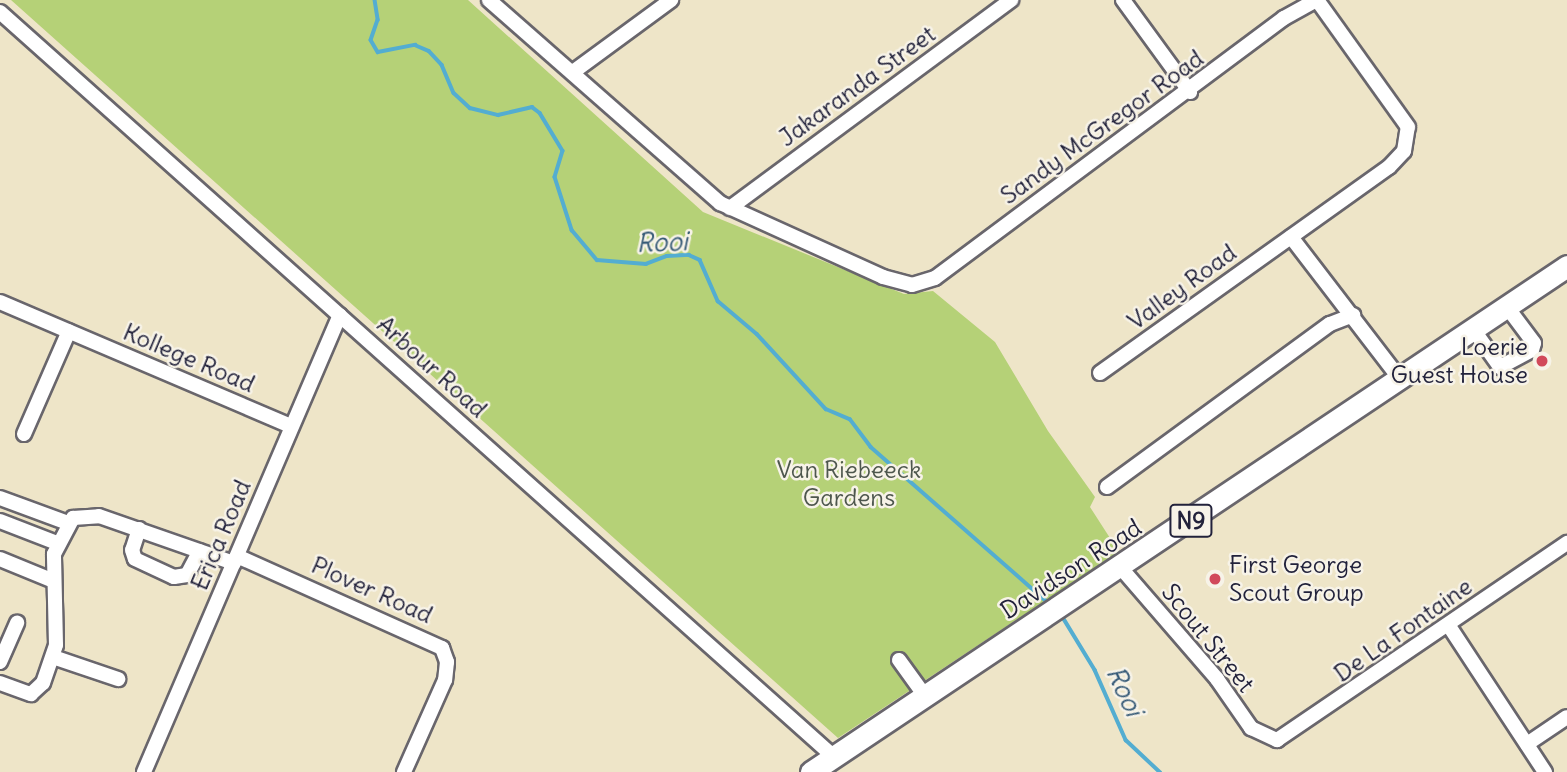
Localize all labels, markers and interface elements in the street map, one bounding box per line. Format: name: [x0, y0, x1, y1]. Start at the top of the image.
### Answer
street label: Jakaranda Street: [773, 20, 941, 152]
street label: Sandy McGregor Road: [995, 44, 1209, 210]
water label: Rooi: [636, 226, 688, 258]
street label: Valley Road: [1122, 238, 1242, 336]
street label: Arbour Road: [371, 310, 493, 424]
street label: Kollege Road: [119, 317, 259, 399]
place label: Loerie Guest House: [1391, 333, 1528, 389]
marker: Loerie Guest House: [1534, 353, 1550, 369]
park label: Van Riebeeck Gardens: [777, 456, 921, 512]
street label: Erica Road: [185, 476, 257, 594]
road number: N9: [1168, 502, 1214, 540]
street label: Davidson Road: [995, 513, 1147, 625]
street label: Plover Road: [307, 550, 437, 630]
place label: First George Scout Group: [1229, 551, 1364, 607]
marker: First George Scout Group: [1207, 571, 1223, 587]
street label: De La Fontaine: [1329, 572, 1477, 688]
street label: Scout Street: [1156, 578, 1260, 698]
water label: Rooi: [1100, 661, 1150, 721]

